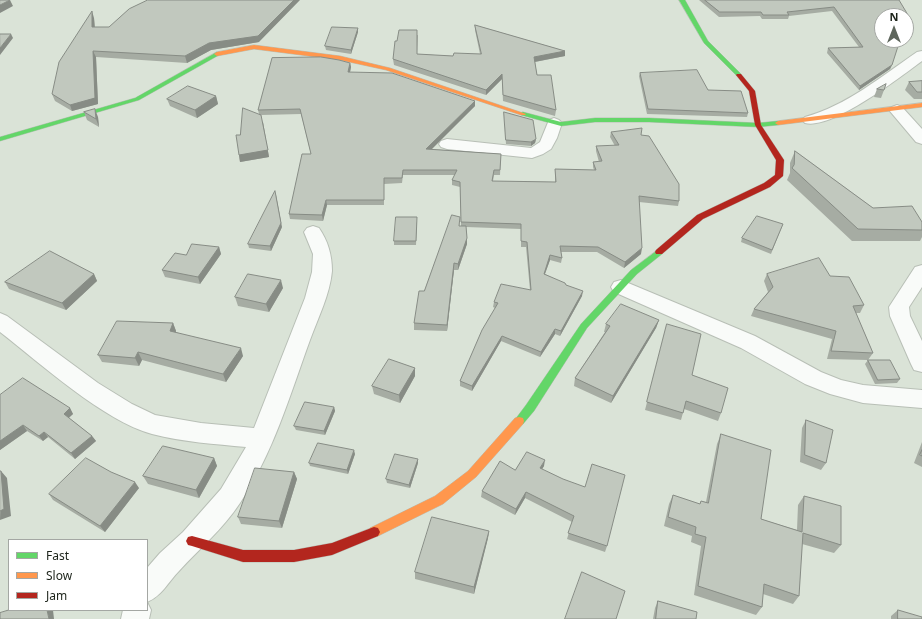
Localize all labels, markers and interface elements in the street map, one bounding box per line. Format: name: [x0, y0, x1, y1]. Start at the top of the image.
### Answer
north arrow: [874, 8, 914, 48]
text: N: [890, 9, 898, 24]
legend: [8, 539, 148, 611]
text: Fast: [46, 547, 69, 564]
text: Slow: [46, 567, 72, 584]
text: Jam: [46, 587, 67, 604]

